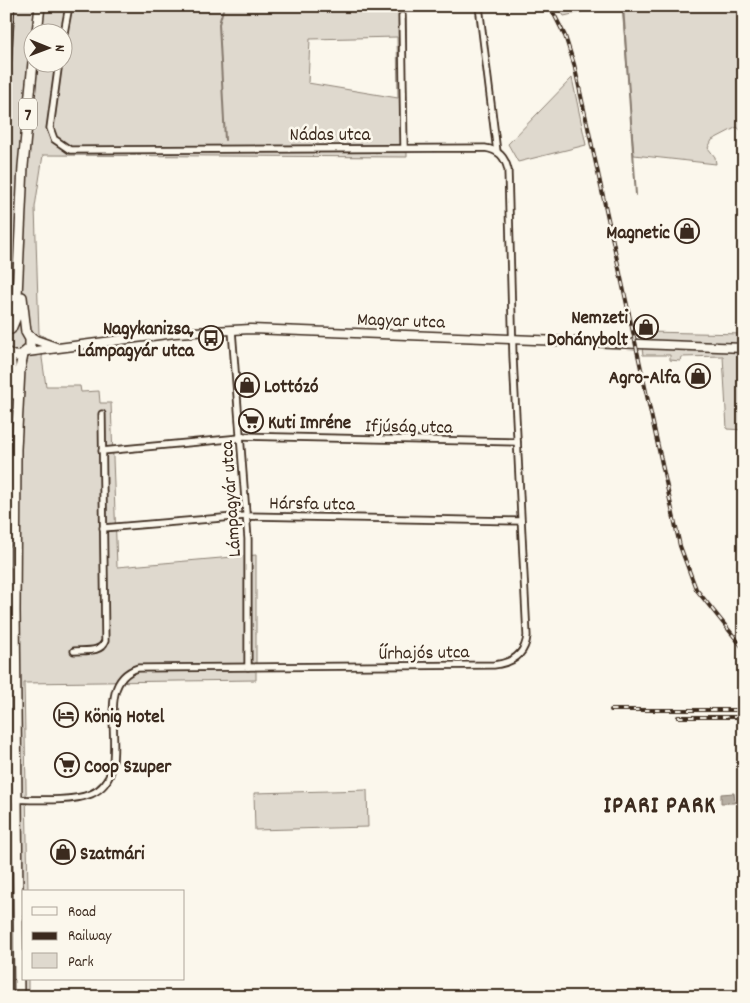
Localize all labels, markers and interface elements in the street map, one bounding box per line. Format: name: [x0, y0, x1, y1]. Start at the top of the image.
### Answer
north arrow: [22, 22, 72, 72]
text: N: [49, 45, 69, 52]
road number: 7: [19, 98, 37, 130]
street label: Nádas utca: [290, 123, 371, 150]
shop icon: Magnetic: [674, 218, 700, 244]
place label: Magnetic: [606, 221, 670, 248]
place label: Nemzeti Dohánybolt: [547, 306, 629, 355]
street label: Magyar utca: [356, 307, 446, 338]
shop icon: Nemzeti Dohánybolt: [633, 314, 659, 340]
place label: Nagykanizsa, Lámpagyár utca: [77, 317, 195, 366]
bus stop icon: Nagykanizsa, Lámpagyár utca: [198, 325, 224, 351]
shop icon: Agro-Alfa: [685, 363, 711, 389]
place label: Agro-Alfa: [609, 366, 681, 393]
shop icon: Lottózó: [234, 372, 260, 398]
place label: Lottózó: [264, 375, 319, 402]
supermarket icon: Kuti Imréne: [238, 408, 264, 434]
place label: Kuti Imréne: [268, 411, 351, 438]
street label: Ifjúság utca: [365, 414, 454, 443]
street label: Lámpagyár utca: [215, 439, 250, 558]
street label: Hársfa utca: [269, 491, 356, 520]
street label: Űrhajós utca: [378, 640, 471, 669]
hotel icon: König Hotel: [53, 702, 79, 728]
place label: König Hotel: [84, 705, 165, 732]
supermarket icon: Coop Szuper: [54, 752, 80, 778]
place label: Coop Szuper: [84, 755, 172, 782]
district label: IPARI PARK: [604, 790, 716, 824]
shop icon: Szatmári: [50, 839, 76, 865]
place label: Szatmári: [80, 842, 145, 869]
legend: [22, 890, 185, 980]
text: Road: [68, 902, 96, 924]
text: Railway: [68, 926, 112, 948]
text: Park: [68, 952, 94, 974]

